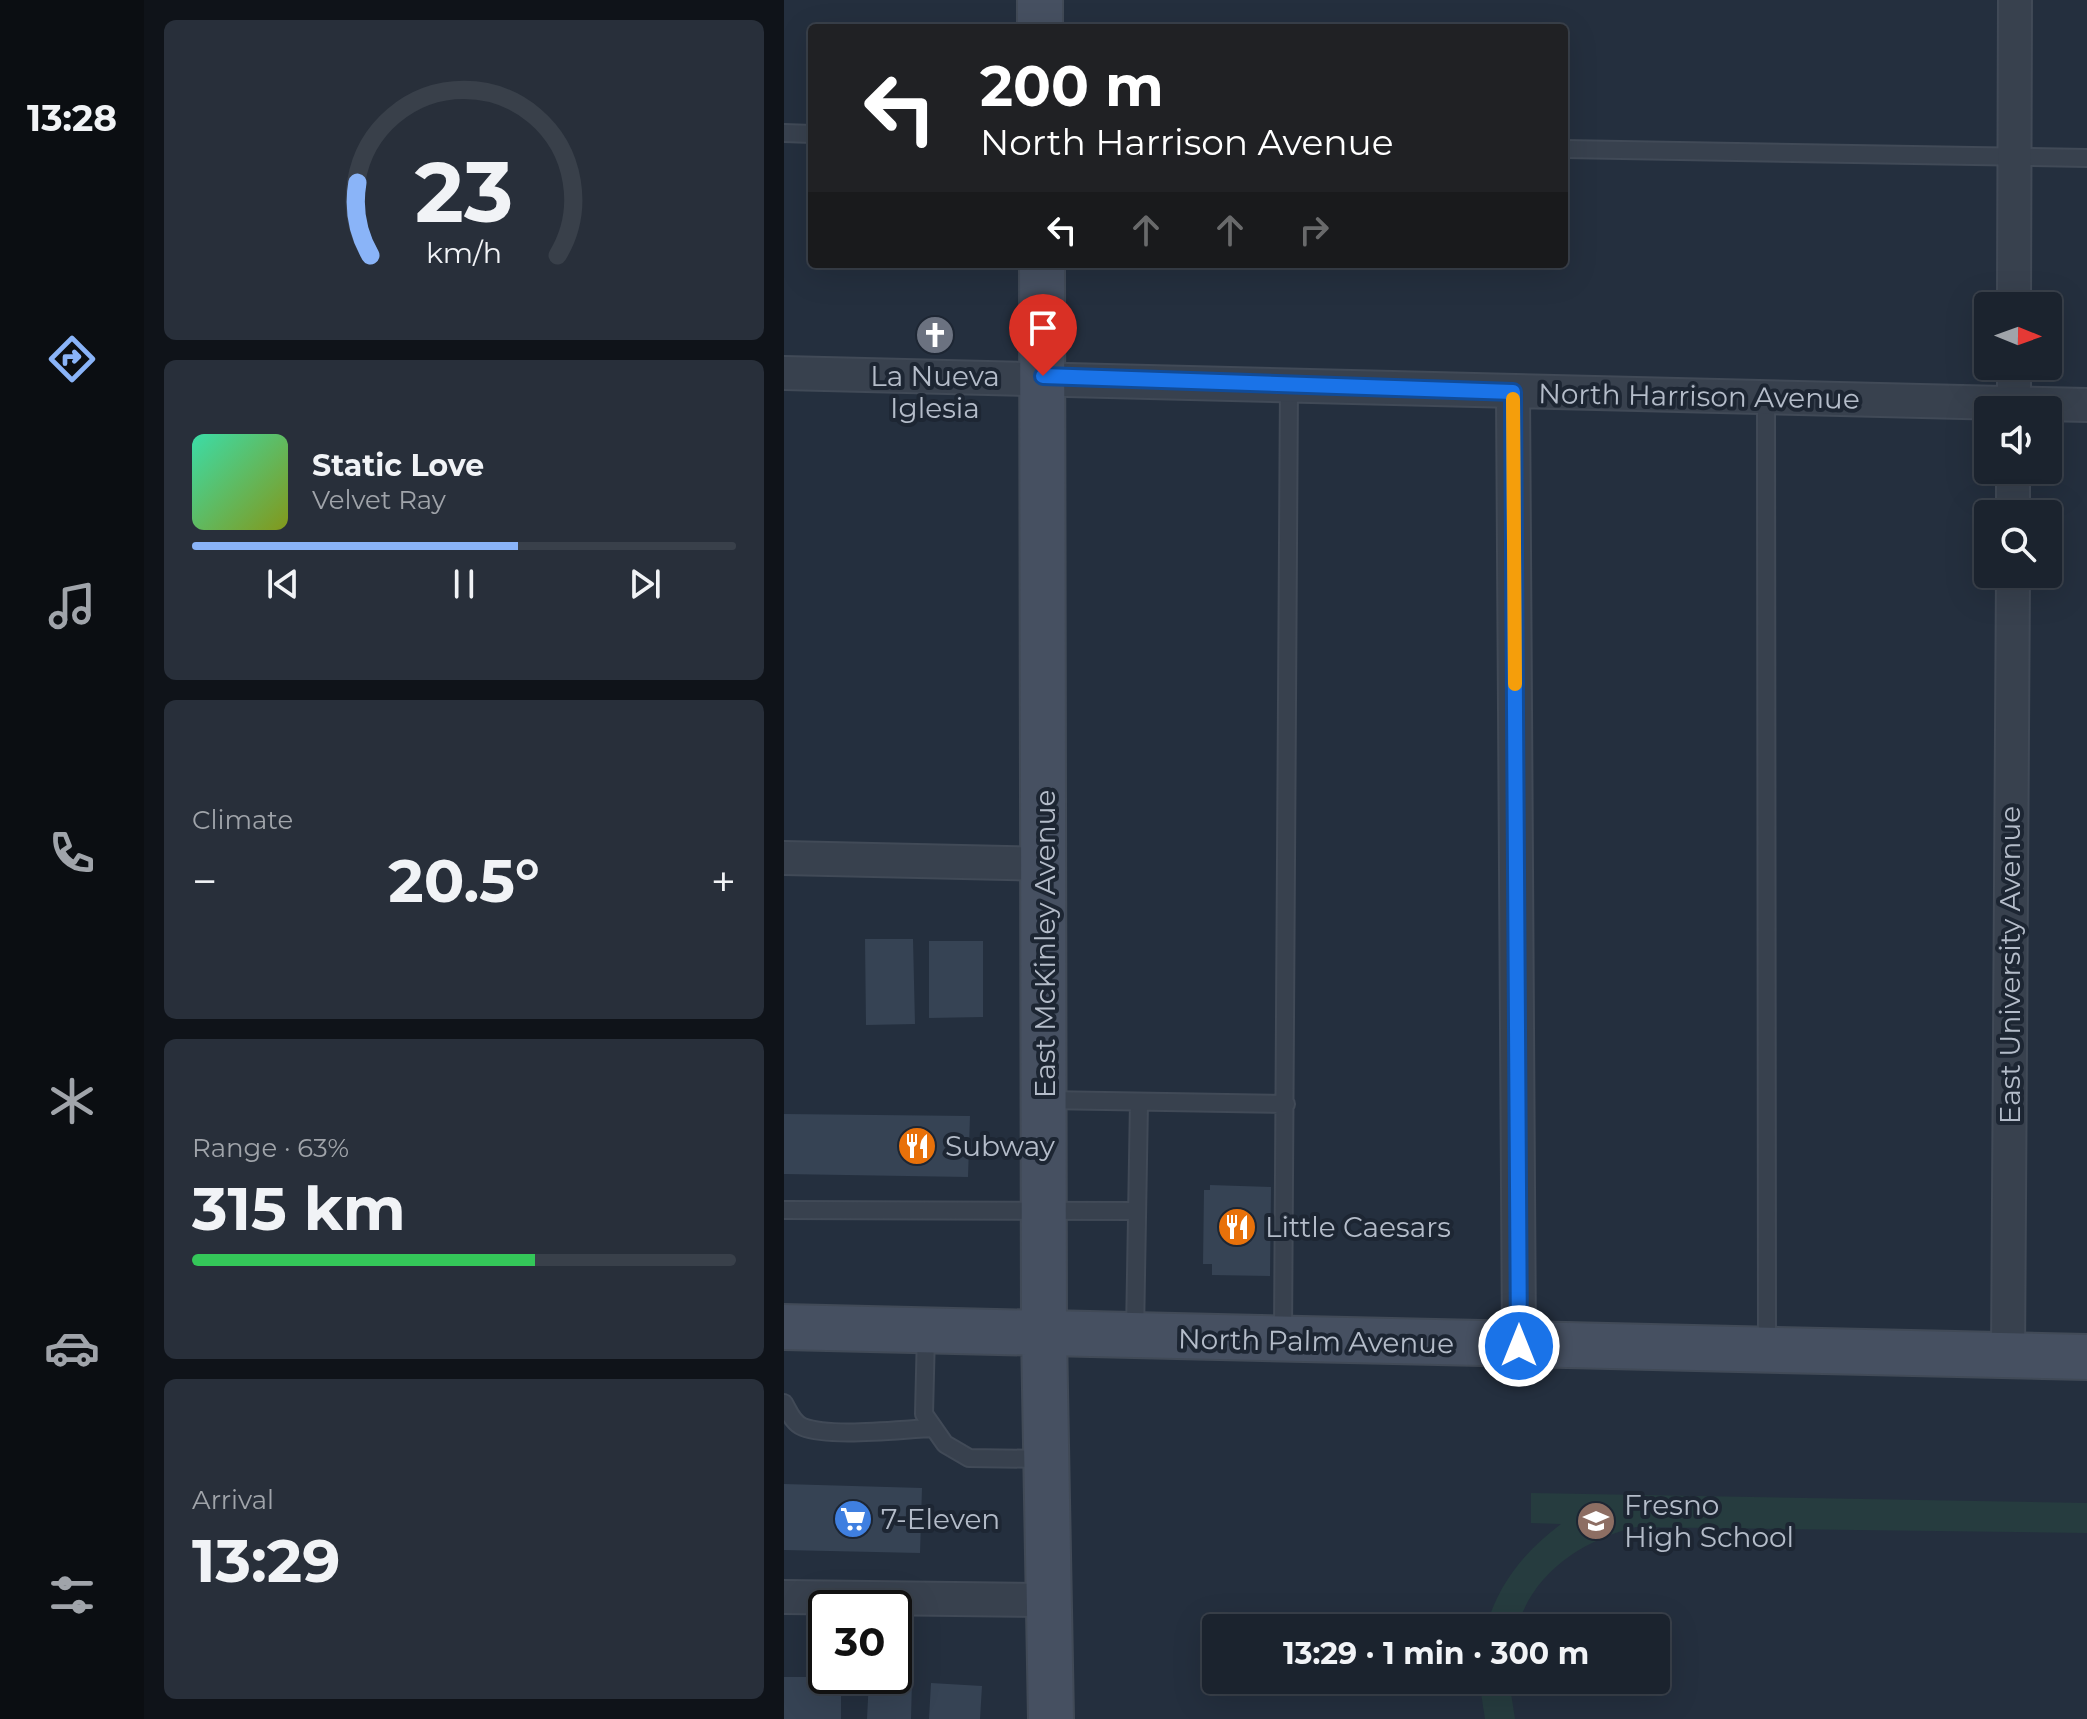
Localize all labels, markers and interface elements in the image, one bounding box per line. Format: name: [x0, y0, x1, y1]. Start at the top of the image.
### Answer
text: 200 m: [980, 52, 1164, 120]
icon: left: [848, 56, 952, 160]
text: 13:28: [27, 96, 117, 140]
text: North Harrison Avenue: [980, 120, 1393, 164]
text: 23: [415, 140, 513, 242]
icon: left: [1040, 208, 1084, 252]
icon: ahead: [1124, 208, 1168, 252]
icon: ahead: [1208, 208, 1252, 252]
icon: right: [1292, 208, 1336, 252]
text: km/h: [426, 235, 502, 270]
north arrow: [1974, 292, 2062, 380]
map controls: [1974, 292, 2062, 588]
pin: [1009, 294, 1077, 376]
icon: arrive: [1021, 306, 1065, 350]
church icon: La Nueva Iglesia: [914, 314, 956, 356]
icon: directions: [44, 331, 100, 387]
place label: La Nueva Iglesia: [870, 359, 1000, 425]
street label: North Harrison Avenue: [1538, 376, 1860, 416]
button: sound: [1974, 396, 2062, 484]
text: Static Love: [312, 447, 484, 484]
text: Velvet Ray: [312, 484, 446, 516]
button: search: [1974, 500, 2062, 588]
icon: previous: [261, 562, 305, 606]
icon: pause: [442, 562, 486, 606]
icon: next: [623, 562, 667, 606]
icon: music: [44, 578, 100, 634]
street label: East McKinley Avenue: [1028, 790, 1062, 1098]
text: Climate: [192, 804, 293, 836]
street label: East University Avenue: [1993, 806, 2027, 1124]
icon: phone: [44, 825, 100, 881]
text: 20.5°: [388, 844, 540, 917]
text: −: [192, 854, 217, 908]
text: +: [711, 854, 736, 908]
icon: climate: [44, 1073, 100, 1129]
restaurant icon: Subway: [896, 1125, 938, 1167]
place label: Subway: [945, 1129, 1056, 1163]
text: Range · 63%: [192, 1132, 349, 1164]
text: 315 km: [192, 1172, 406, 1245]
restaurant icon: Little Caesars: [1216, 1206, 1258, 1248]
place label: Little Caesars: [1265, 1210, 1451, 1244]
position arrow: [1477, 1304, 1561, 1388]
icon: car: [44, 1320, 100, 1376]
street label: North Palm Avenue: [1178, 1322, 1454, 1360]
text: Arrival: [192, 1484, 274, 1516]
place label: Fresno High School: [1624, 1488, 1794, 1554]
supermarket icon: 7-Eleven: [832, 1498, 874, 1540]
school or university icon: Fresno High School: [1575, 1500, 1617, 1542]
place label: 7-Eleven: [881, 1502, 1000, 1536]
text: 13:29: [192, 1524, 340, 1597]
icon: filters: [44, 1567, 100, 1623]
speed limit sign: 30: [808, 1590, 912, 1694]
text: 13:29 · 1 min · 300 m: [1283, 1635, 1589, 1672]

